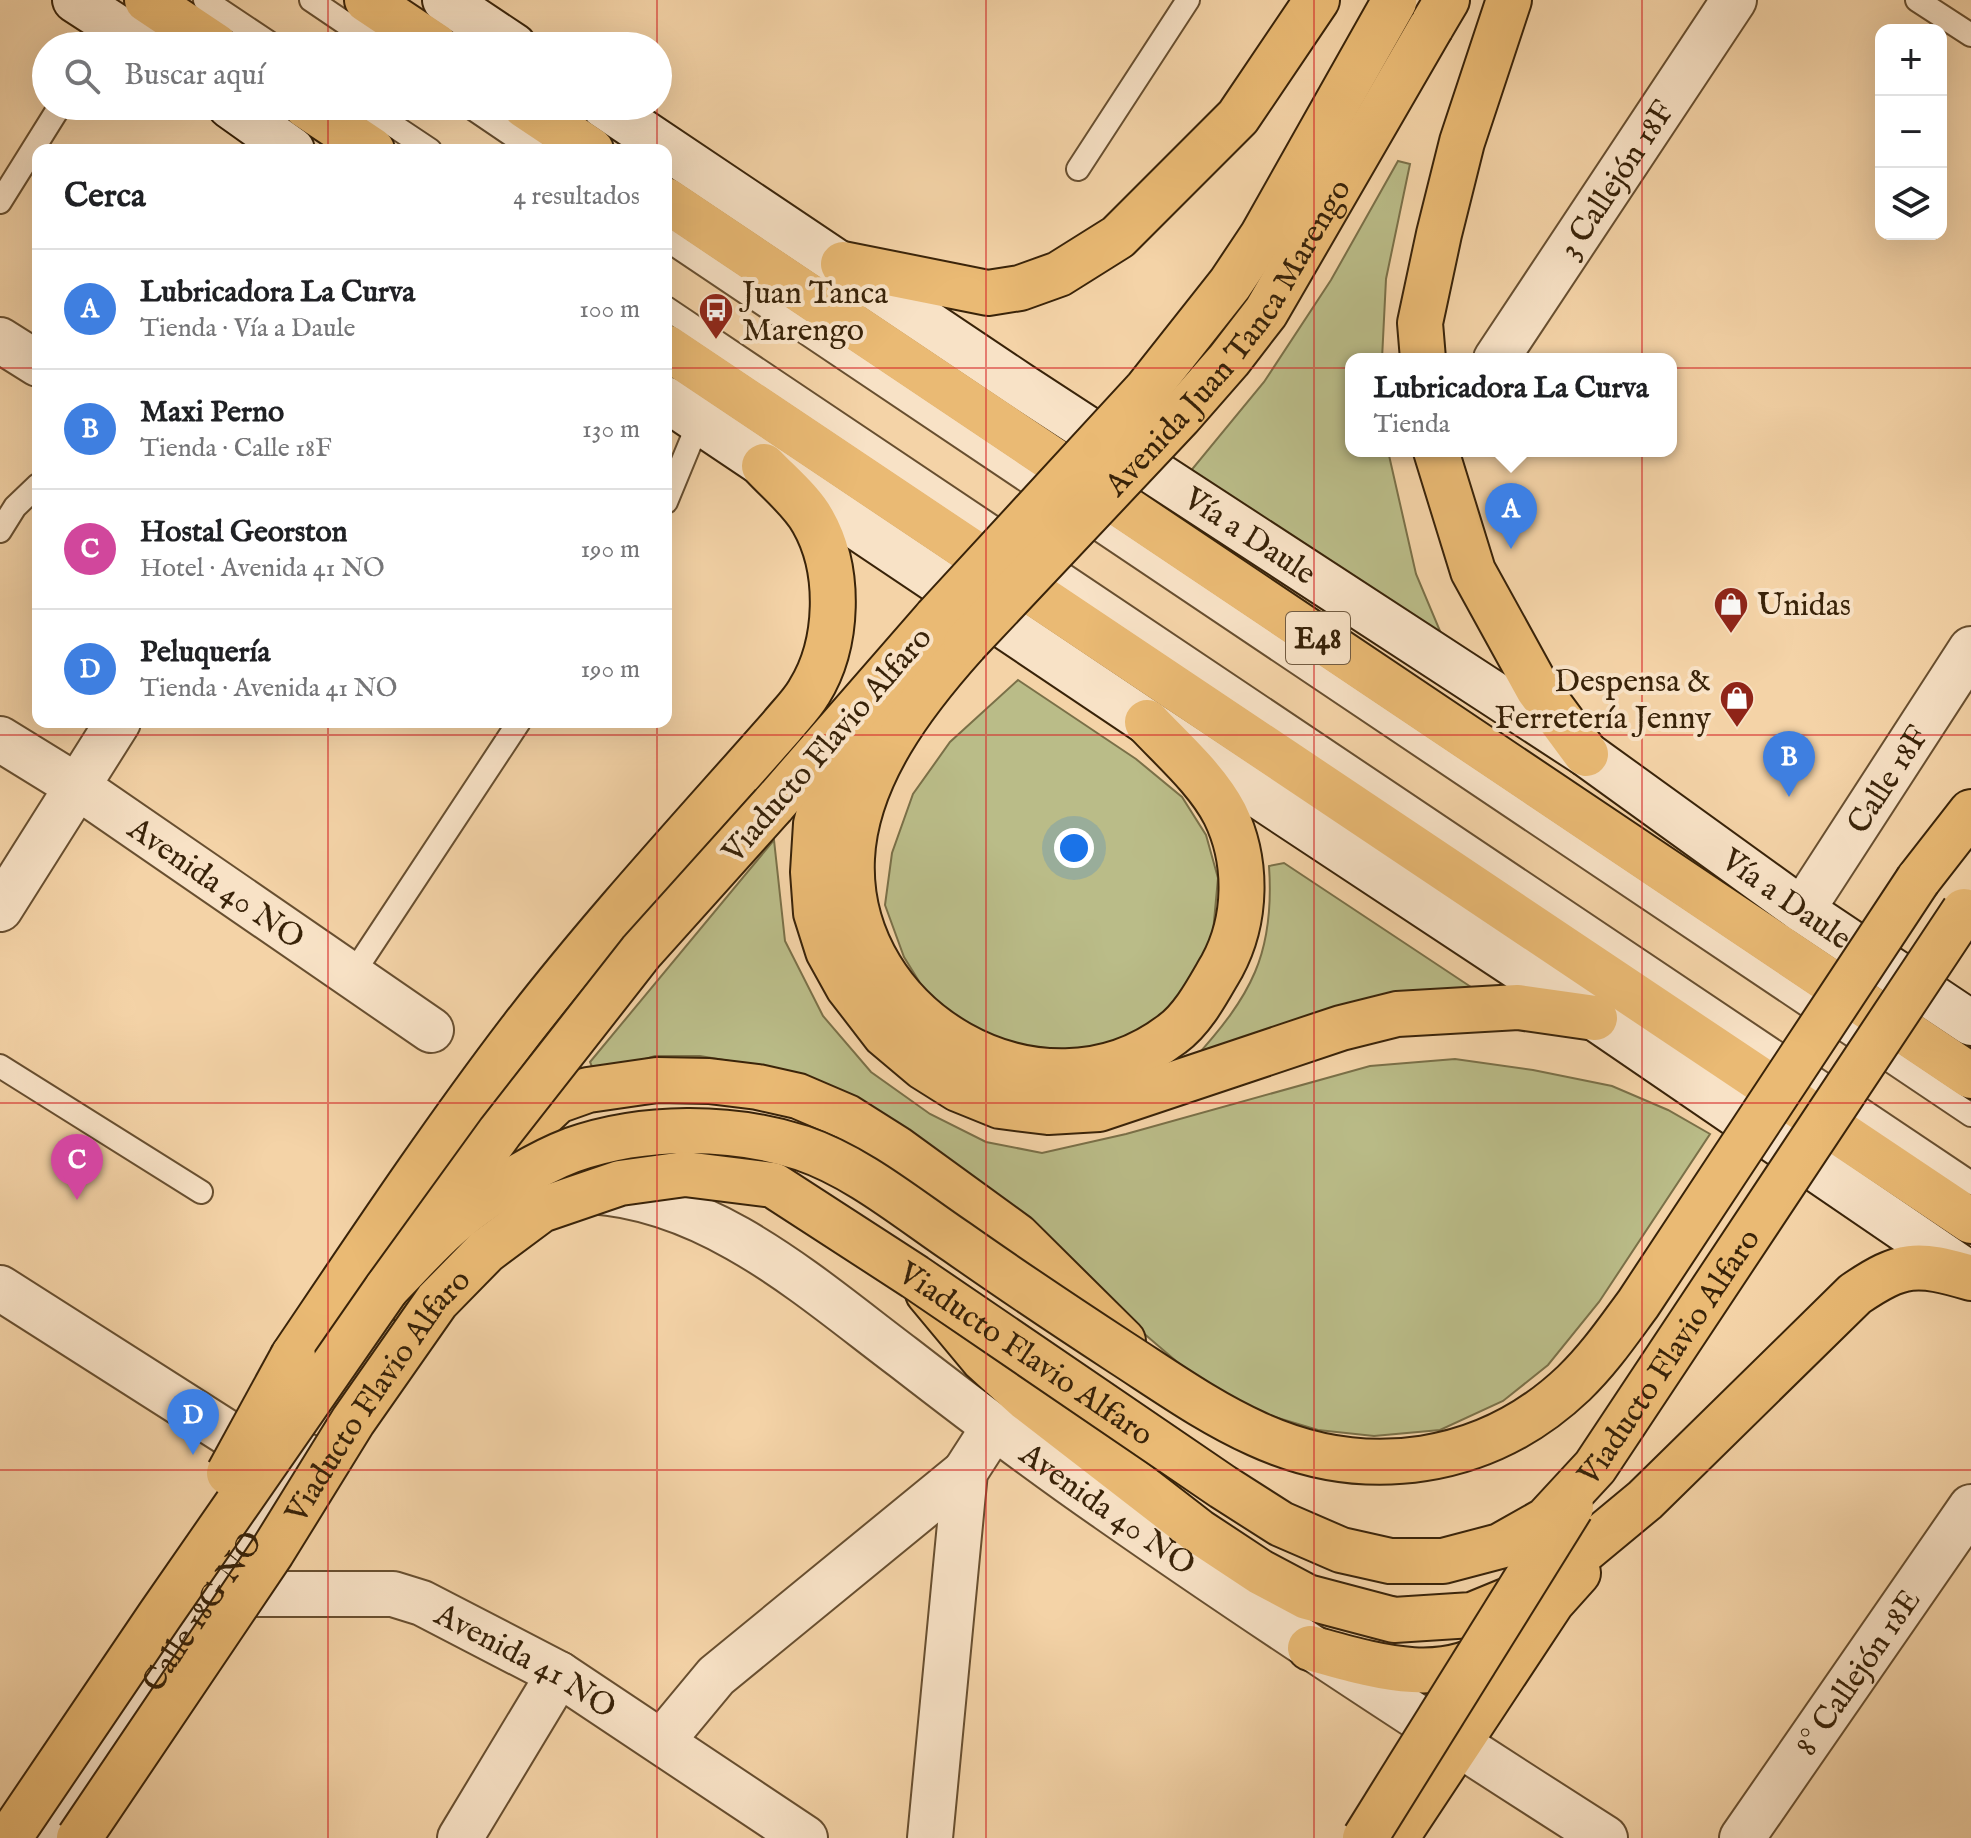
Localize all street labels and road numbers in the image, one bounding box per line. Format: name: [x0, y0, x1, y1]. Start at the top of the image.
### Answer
street label: 3 Callejón 18F: [1550, 93, 1685, 267]
street label: Avenida Juan Tanca Marengo: [1096, 172, 1362, 507]
street label: Vía a Daule: [1174, 479, 1323, 595]
road number: E48: [1286, 612, 1350, 664]
street label: Viaducto Flavio Alfaro: [713, 619, 942, 873]
street label: Calle 18F: [1839, 719, 1939, 842]
street label: Avenida 40 NO: [118, 809, 311, 960]
street label: Vía a Daule: [1712, 840, 1858, 960]
street label: Viaducto Flavio Alfaro: [1569, 1221, 1771, 1496]
street label: Viaducto Flavio Alfaro: [889, 1253, 1161, 1456]
street label: Viaducto Flavio Alfaro: [277, 1261, 480, 1532]
street label: Avenida 40 NO: [1010, 1434, 1202, 1586]
street label: Calle 18G NO: [134, 1524, 273, 1701]
street label: 8° Callejón 18E: [1787, 1582, 1931, 1765]
street label: Avenida 41 NO: [426, 1595, 623, 1729]

